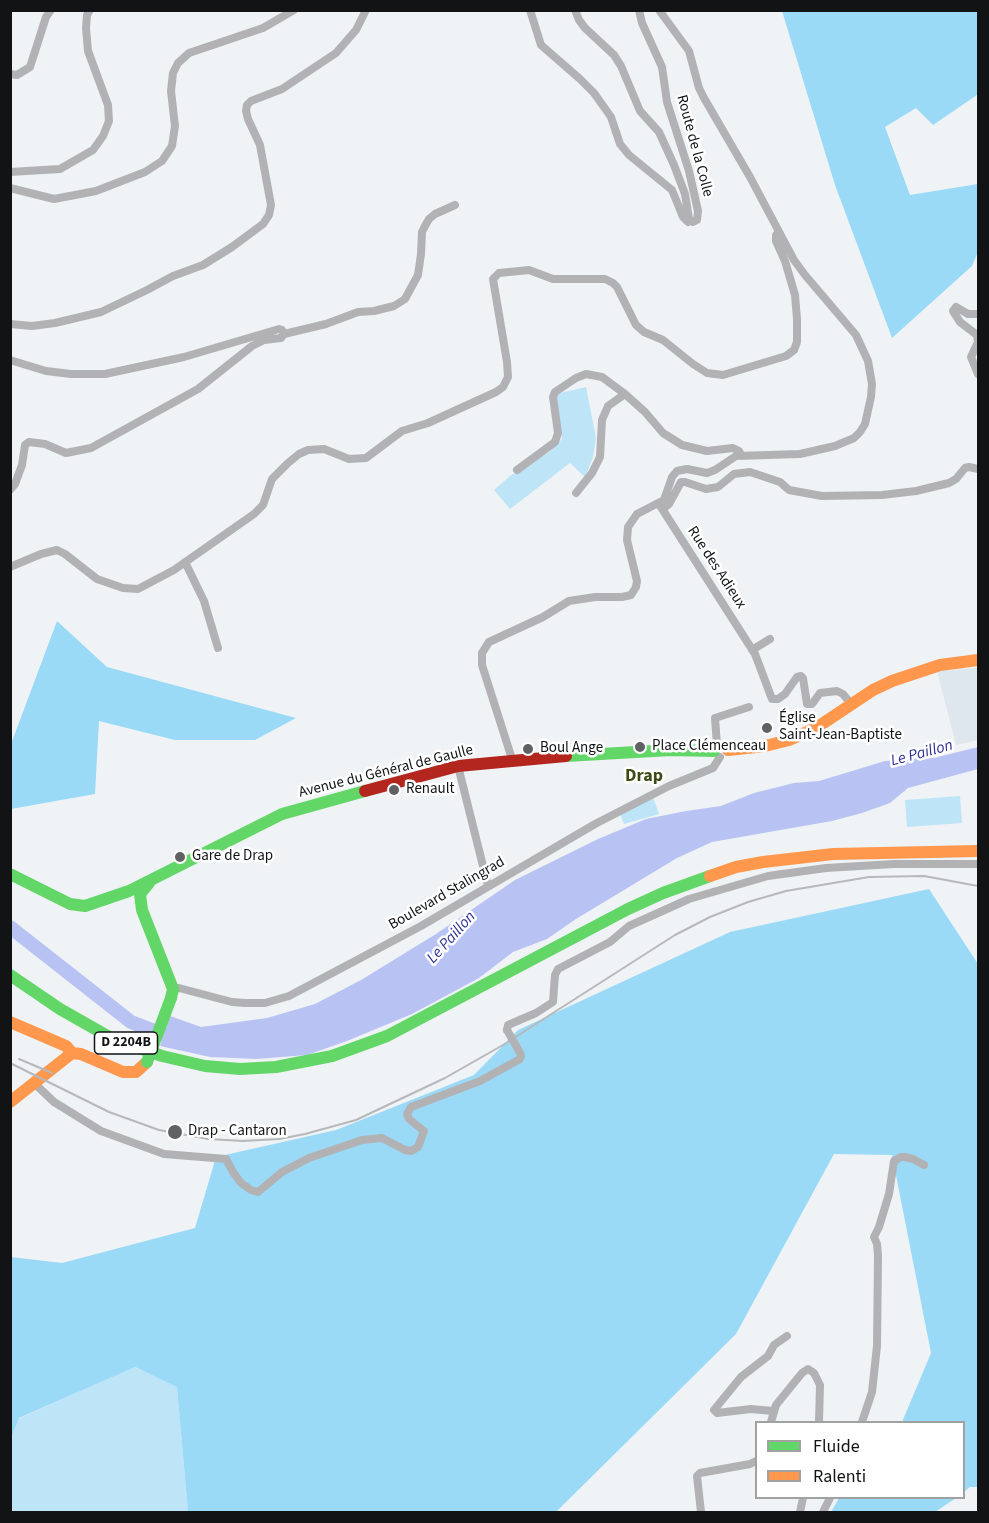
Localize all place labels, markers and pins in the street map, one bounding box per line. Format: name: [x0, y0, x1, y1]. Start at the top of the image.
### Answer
place label: Église Saint-Jean-Baptiste: [779, 710, 902, 745]
marker: Église Saint-Jean-Baptiste: [760, 721, 774, 735]
place label: Place Clémenceau: [652, 738, 766, 756]
place label: Boul Ange: [540, 740, 603, 758]
marker: Place Clémenceau: [633, 740, 647, 754]
marker: Boul Ange: [521, 742, 535, 756]
place label: Renault: [406, 781, 455, 799]
marker: Renault: [387, 783, 401, 797]
place label: Gare de Drap: [192, 848, 273, 866]
marker: Gare de Drap: [173, 850, 187, 864]
marker: Drap - Cantaron: [166, 1123, 184, 1141]
place label: Drap - Cantaron: [188, 1123, 287, 1141]

